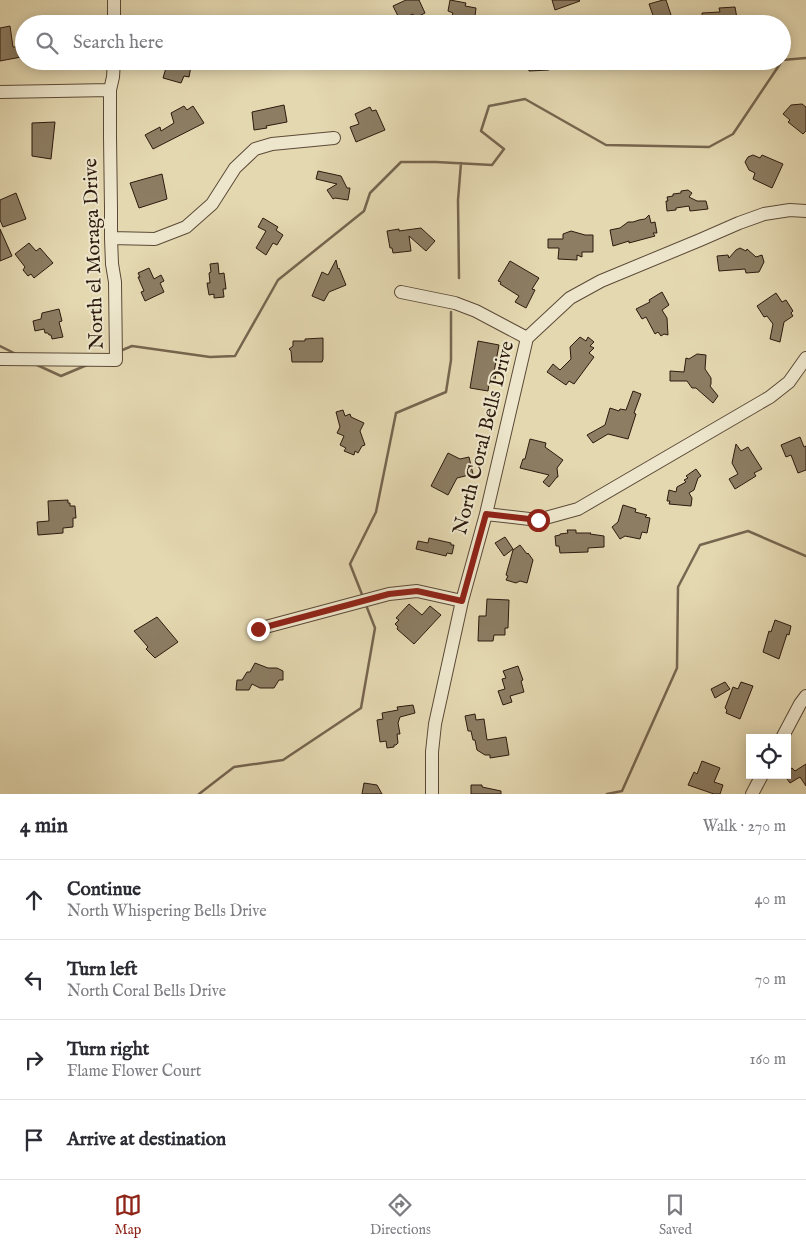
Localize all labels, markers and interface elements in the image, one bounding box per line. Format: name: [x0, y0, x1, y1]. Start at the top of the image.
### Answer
search box: [15, 15, 791, 70]
icon: search: [33, 29, 61, 57]
text: Search here: [73, 31, 164, 55]
street label: North el Moraga Drive: [78, 158, 110, 350]
street label: North Coral Bells Drive: [448, 338, 520, 538]
route start: [527, 509, 550, 532]
route end: [247, 618, 270, 641]
map controls: [746, 734, 791, 779]
button: locate: [746, 734, 791, 779]
text: 4 min: [20, 813, 68, 840]
text: Walk · 270 m: [703, 817, 786, 837]
text: Continue: [67, 878, 141, 902]
icon: ahead: [20, 886, 48, 914]
text: 40 m: [754, 890, 786, 910]
text: North Whispering Bells Drive: [67, 902, 267, 922]
text: Turn left: [67, 958, 138, 982]
icon: left: [20, 966, 48, 994]
text: 70 m: [755, 970, 786, 990]
text: North Coral Bells Drive: [67, 982, 226, 1002]
text: Turn right: [67, 1038, 149, 1062]
icon: right: [20, 1046, 48, 1074]
text: 160 m: [750, 1050, 786, 1070]
text: Flame Flower Court: [67, 1062, 201, 1082]
icon: arrive: [20, 1126, 48, 1154]
text: Arrive at destination: [67, 1128, 226, 1152]
tab: Map: [114, 1191, 142, 1239]
tab: Directions: [370, 1191, 431, 1239]
tab: Saved: [659, 1191, 692, 1239]

